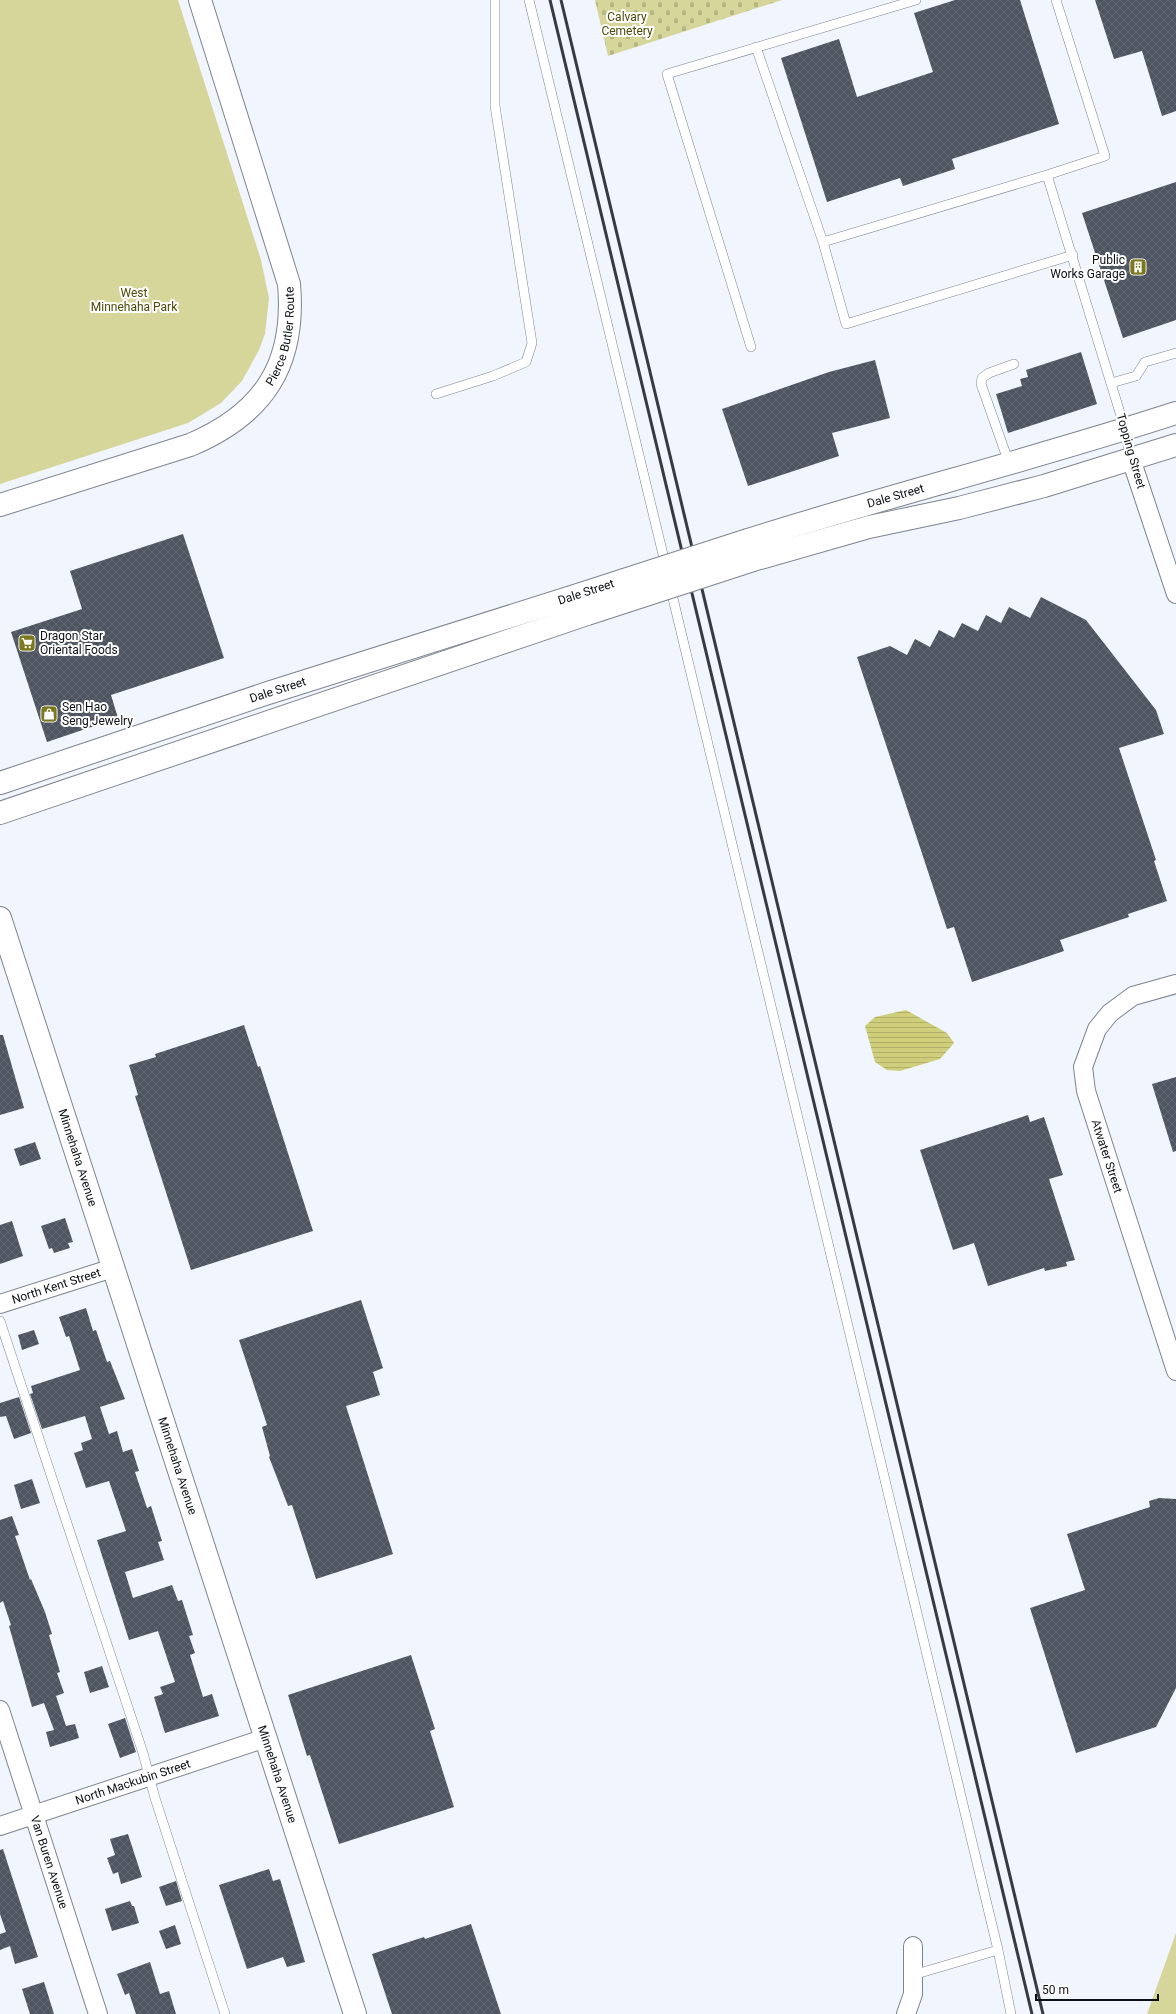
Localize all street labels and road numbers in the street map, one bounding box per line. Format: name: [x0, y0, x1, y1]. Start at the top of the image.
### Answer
street label: Pierce Butler Route: [263, 286, 297, 388]
street label: Topping Street: [1114, 412, 1148, 490]
street label: Dale Street: [866, 481, 926, 511]
street label: Dale Street: [556, 576, 616, 608]
street label: Dale Street: [248, 674, 308, 706]
street label: Minnehaha Avenue: [55, 1107, 100, 1208]
street label: Atwater Street: [1089, 1118, 1125, 1195]
street label: North Kent Street: [10, 1265, 102, 1307]
street label: Minnehaha Avenue: [155, 1415, 200, 1516]
street label: Minnehaha Avenue: [255, 1724, 300, 1825]
street label: North Mackubin Street: [74, 1756, 192, 1808]
street label: Van Buren Avenue: [28, 1814, 71, 1911]

